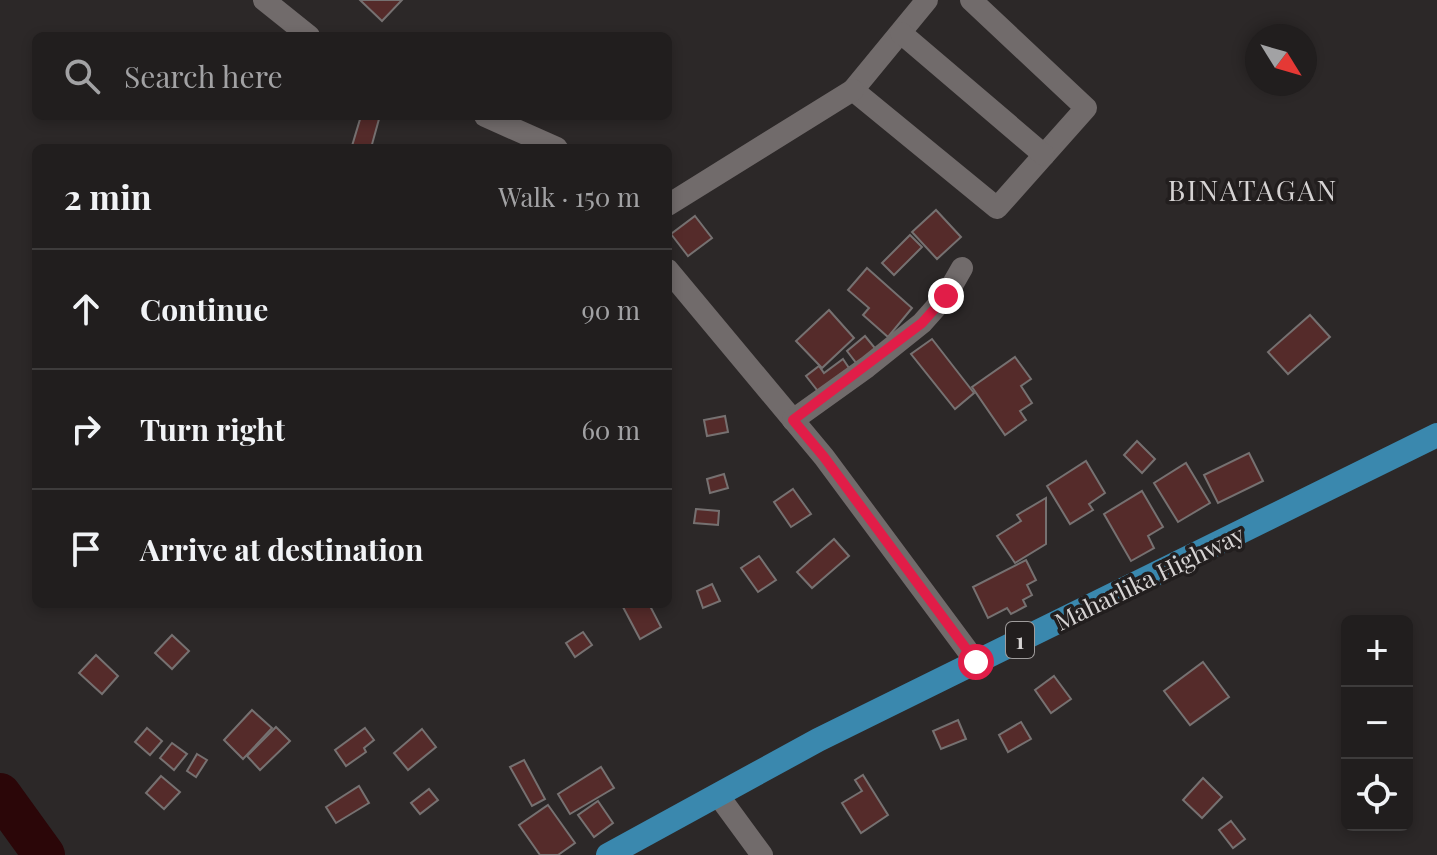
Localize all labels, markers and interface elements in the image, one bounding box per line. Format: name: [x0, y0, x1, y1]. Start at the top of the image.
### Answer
north arrow: [1245, 24, 1317, 96]
search box: [32, 32, 672, 120]
icon: search: [60, 54, 104, 98]
text: Search here: [124, 56, 283, 96]
district label: BINATAGAN: [1168, 171, 1338, 208]
text: 2 min: [64, 173, 152, 219]
text: Walk · 150 m: [498, 179, 640, 214]
route end: [928, 278, 964, 314]
icon: ahead: [64, 287, 108, 331]
text: Continue: [140, 289, 268, 329]
text: 90 m: [582, 292, 640, 327]
icon: right: [64, 407, 108, 451]
text: Turn right: [140, 409, 285, 449]
text: 60 m: [581, 412, 640, 447]
street label: Maharlika Highway: [1049, 517, 1249, 637]
icon: arrive: [64, 527, 108, 571]
text: Arrive at destination: [140, 529, 423, 569]
map controls: [1341, 615, 1413, 831]
button: +: [1341, 615, 1413, 687]
road number: 1: [1006, 622, 1034, 658]
route start: [958, 644, 994, 680]
button: −: [1341, 687, 1413, 759]
button: locate: [1341, 759, 1413, 831]

